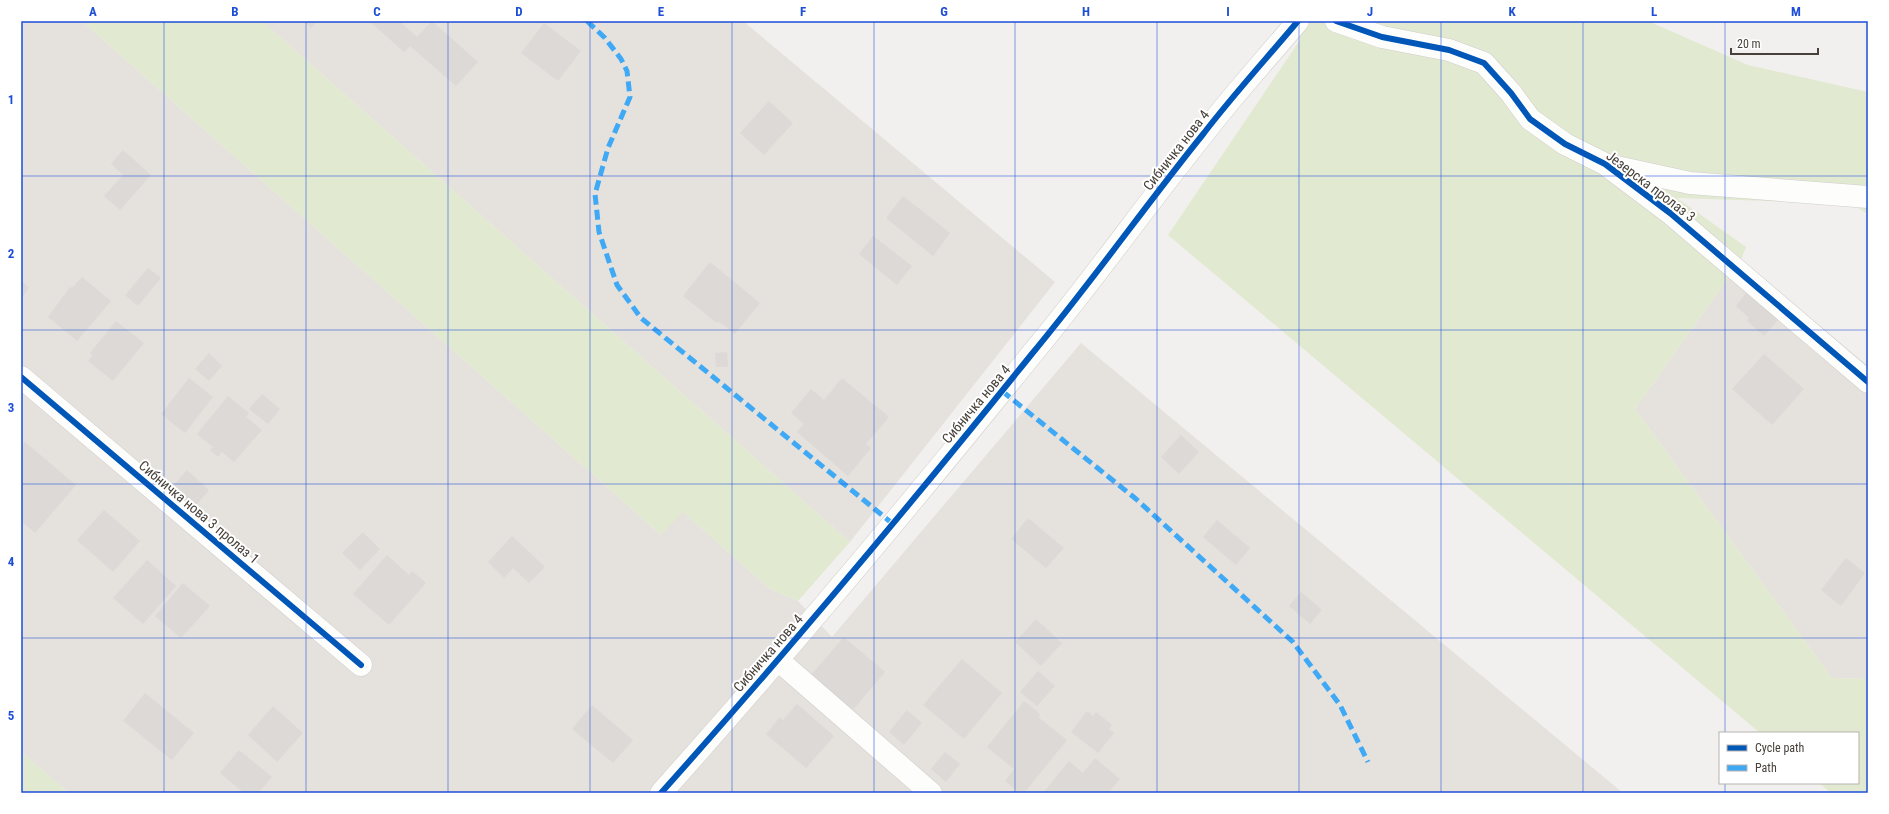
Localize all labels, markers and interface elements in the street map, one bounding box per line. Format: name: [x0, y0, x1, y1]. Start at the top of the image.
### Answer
text: A: [89, 4, 97, 19]
text: B: [231, 4, 239, 19]
text: C: [373, 4, 381, 19]
text: D: [515, 4, 523, 19]
text: E: [658, 4, 665, 19]
text: F: [800, 4, 806, 19]
text: G: [940, 4, 948, 19]
text: H: [1082, 4, 1090, 19]
text: I: [1226, 4, 1230, 19]
text: J: [1367, 4, 1373, 19]
text: K: [1508, 4, 1516, 19]
text: L: [1651, 4, 1657, 19]
text: M: [1791, 4, 1801, 19]
scale bar: [1731, 30, 1818, 56]
text: 20 m: [1737, 37, 1761, 51]
text: 1: [8, 92, 14, 107]
street label: Сибничка нова 4: [1140, 107, 1212, 193]
street label: Језерска пролаз 3: [1603, 147, 1699, 225]
text: 2: [8, 246, 15, 261]
street label: Сибничка нова 4: [939, 361, 1013, 446]
text: 3: [8, 400, 14, 415]
street label: Сибничка нова 3 пролаз 1: [136, 457, 262, 567]
text: 4: [8, 554, 15, 569]
street label: Сибничка нова 4: [730, 611, 806, 695]
text: 5: [8, 708, 15, 723]
legend: [1719, 732, 1859, 784]
text: Cycle path: [1755, 741, 1805, 755]
text: Path: [1755, 761, 1777, 775]

